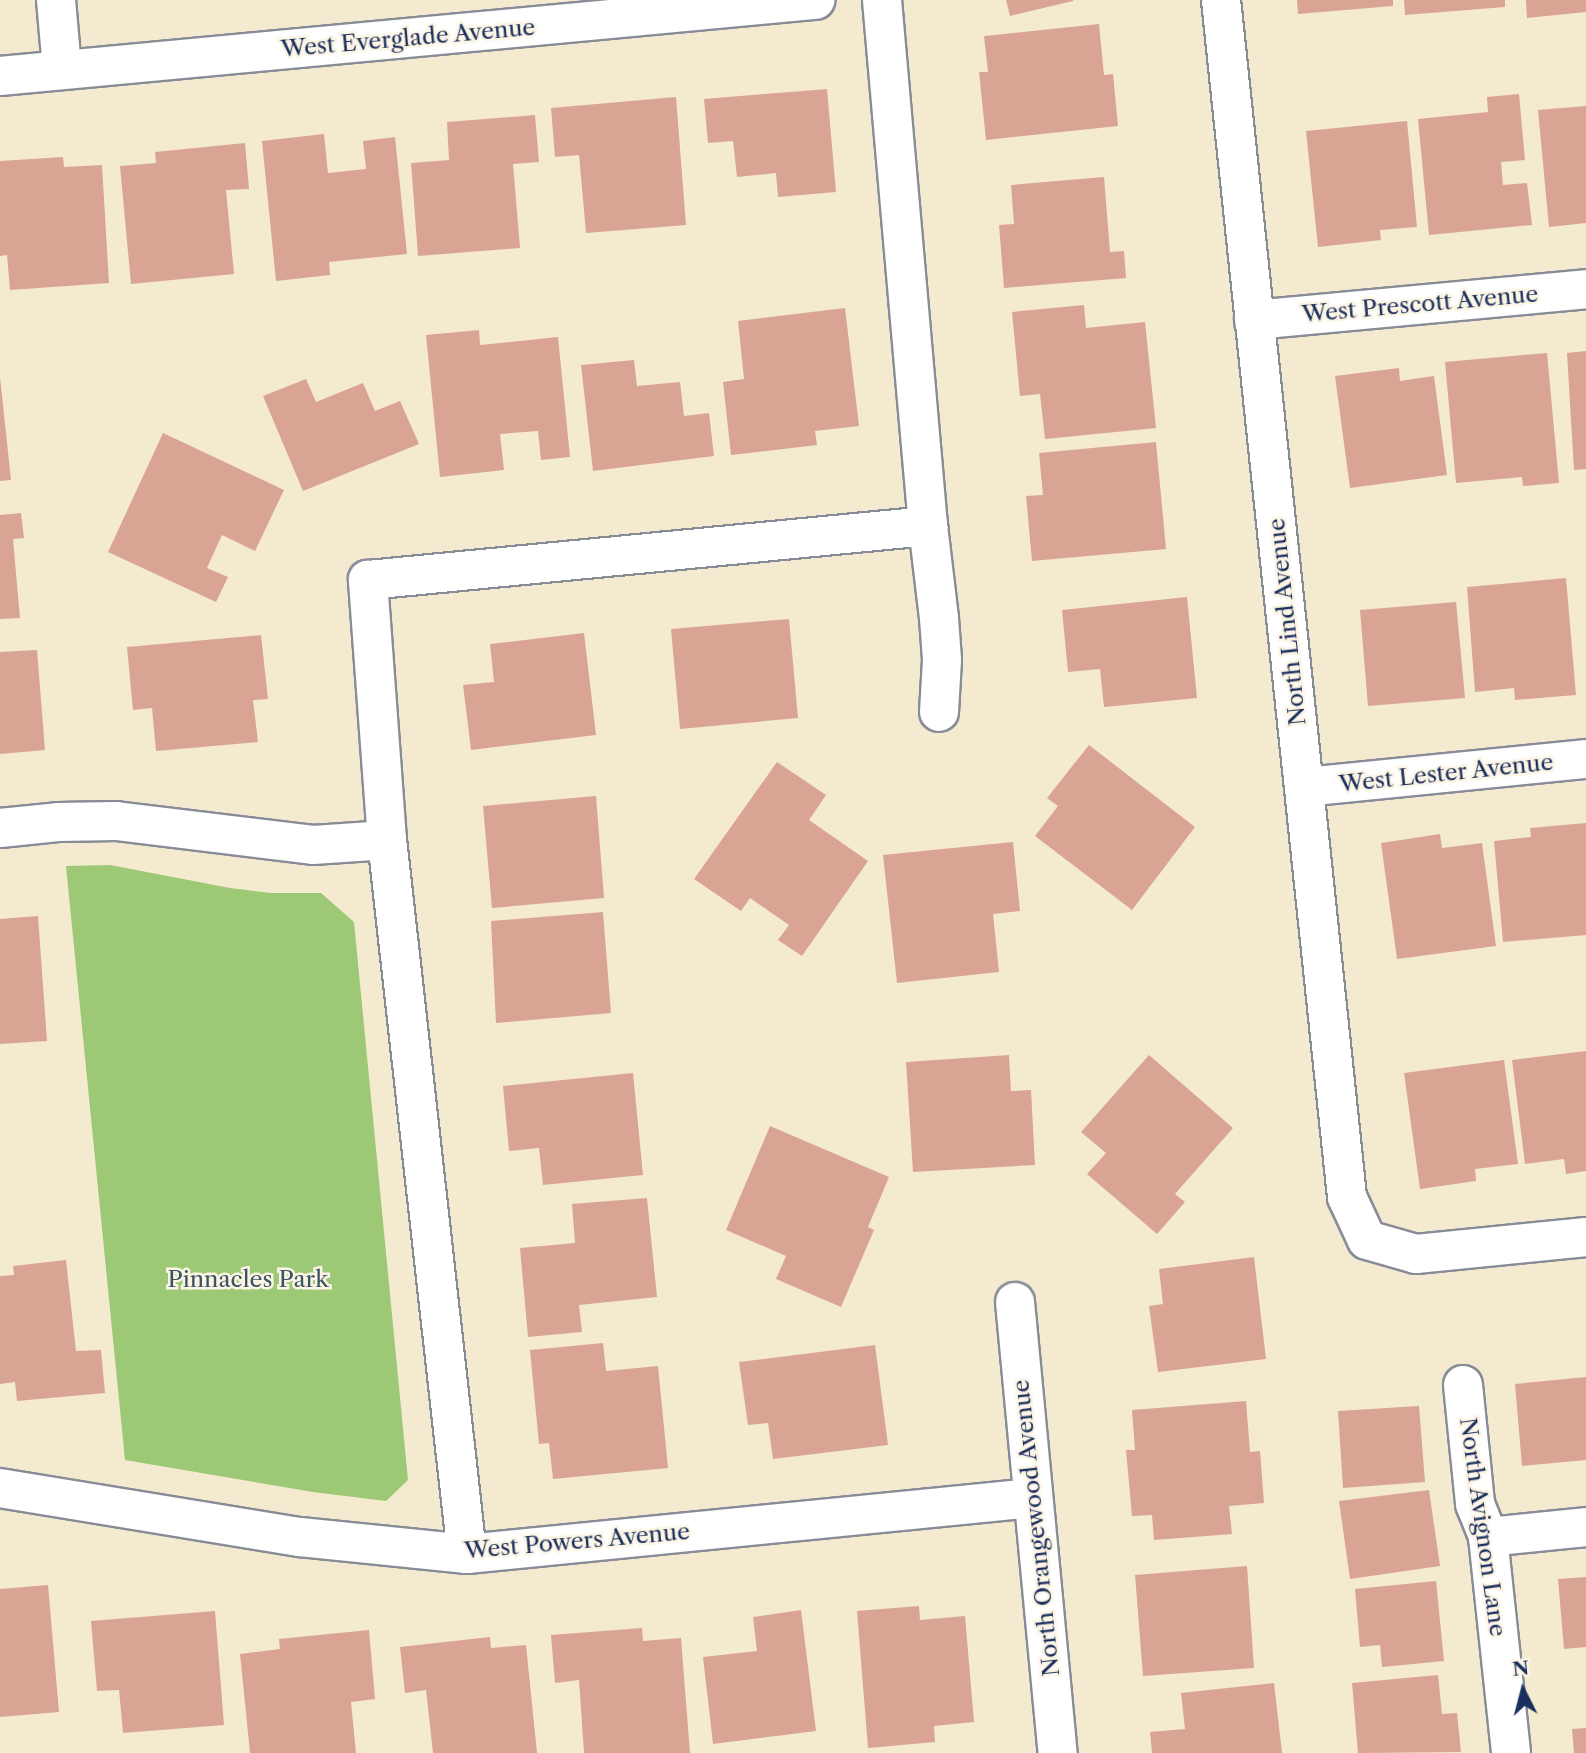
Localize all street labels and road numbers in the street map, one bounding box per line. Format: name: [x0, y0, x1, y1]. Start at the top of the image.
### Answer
street label: West Everglade Avenue: [279, 13, 537, 63]
street label: West Prescott Avenue: [1300, 280, 1540, 328]
street label: North Lind Avenue: [1262, 517, 1312, 727]
street label: West Lester Avenue: [1337, 748, 1555, 798]
street label: North Orangewood Avenue: [1007, 1378, 1065, 1678]
street label: North Avignon Lane: [1454, 1415, 1512, 1639]
street label: West Powers Avenue: [463, 1517, 691, 1565]

